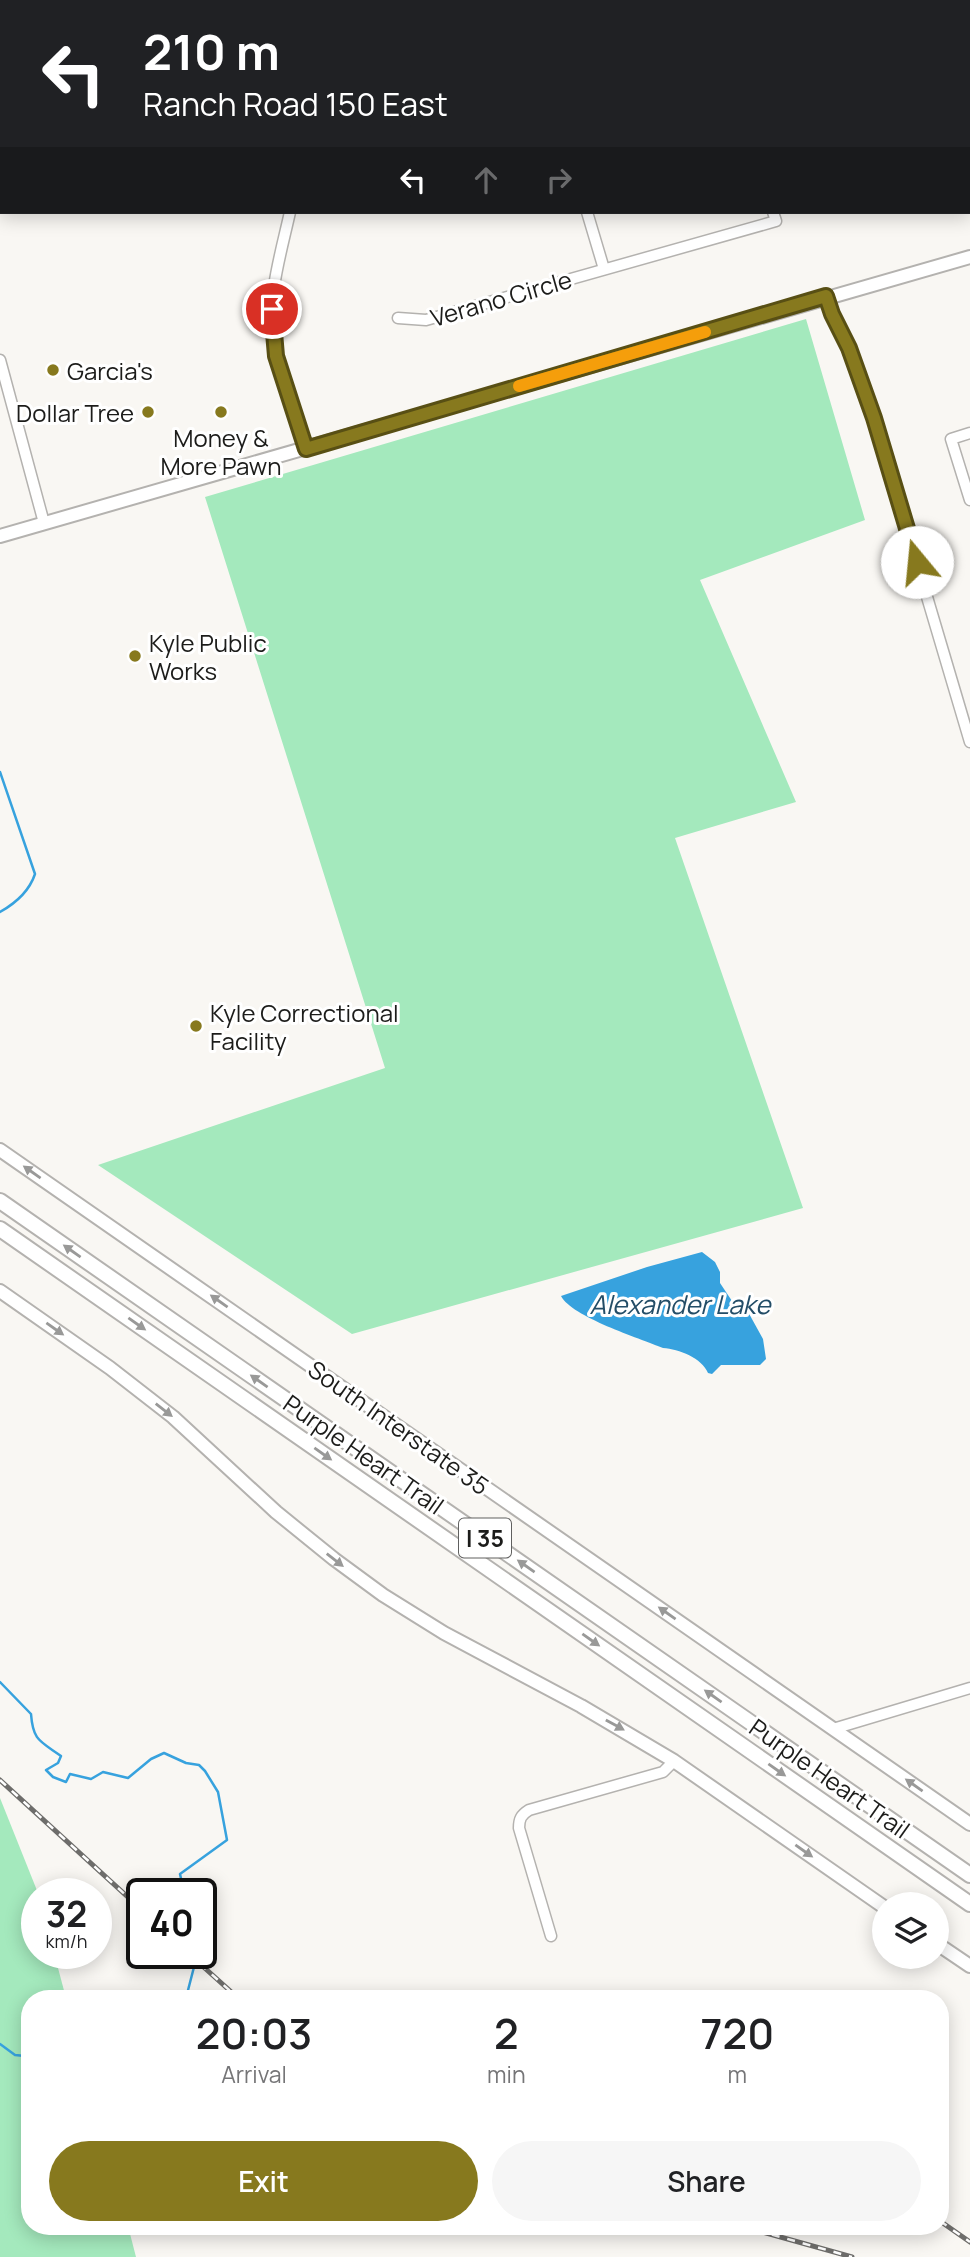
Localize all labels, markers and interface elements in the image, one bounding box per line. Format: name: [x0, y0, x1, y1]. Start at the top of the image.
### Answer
text: 210 m: [143, 18, 280, 85]
icon: left: [28, 28, 119, 119]
text: Ranch Road 150 East: [143, 82, 448, 126]
icon: left: [394, 161, 432, 199]
icon: ahead: [467, 161, 505, 199]
icon: right: [540, 161, 578, 199]
street label: Verano Circle: [427, 262, 575, 334]
pin: [242, 279, 302, 339]
icon: arrive: [253, 290, 291, 328]
place label: Garcia's: [67, 354, 153, 387]
marker: Garcia's: [45, 362, 61, 378]
place label: Dollar Tree: [16, 396, 134, 429]
marker: Dollar Tree: [140, 404, 156, 420]
marker: Money & More Pawn: [213, 404, 229, 420]
place label: Money & More Pawn: [160, 421, 282, 482]
position arrow: [880, 525, 954, 599]
place label: Kyle Public Works: [149, 626, 267, 687]
marker: Kyle Public Works: [127, 648, 143, 664]
place label: Kyle Correctional Facility: [210, 996, 399, 1057]
marker: Kyle Correctional Facility: [188, 1018, 204, 1034]
one-way arrow: [23, 1165, 41, 1179]
one-way arrow: [63, 1244, 81, 1258]
water label: Alexander Lake: [590, 1286, 772, 1322]
one-way arrow: [210, 1294, 228, 1308]
one-way arrow: [127, 1317, 146, 1330]
one-way arrow: [46, 1322, 64, 1336]
street label: South Interstate 35: [302, 1352, 496, 1502]
one-way arrow: [250, 1374, 268, 1388]
street label: Purple Heart Trail: [277, 1386, 451, 1522]
one-way arrow: [154, 1403, 172, 1418]
one-way arrow: [314, 1447, 332, 1461]
road number: I 35: [459, 1518, 511, 1558]
one-way arrow: [326, 1552, 344, 1566]
one-way arrow: [517, 1559, 535, 1573]
one-way arrow: [658, 1606, 676, 1620]
one-way arrow: [582, 1633, 600, 1647]
one-way arrow: [704, 1689, 722, 1703]
street label: Purple Heart Trail: [743, 1710, 917, 1846]
one-way arrow: [605, 1719, 624, 1731]
one-way arrow: [768, 1763, 786, 1777]
one-way arrow: [905, 1778, 923, 1792]
one-way arrow: [795, 1844, 813, 1858]
speed limit sign: 40: [126, 1878, 217, 1969]
text: 32: [46, 1890, 87, 1938]
map controls: [872, 1892, 949, 1969]
button: layers: [872, 1892, 949, 1969]
text: km/h: [46, 1929, 87, 1953]
text: 20:03: [196, 2004, 312, 2062]
text: 2: [494, 2004, 519, 2062]
text: 720: [701, 2004, 774, 2062]
text: Arrival: [221, 2058, 287, 2090]
text: min: [487, 2058, 526, 2090]
text: m: [728, 2058, 747, 2090]
button: Exit: [49, 2141, 478, 2221]
button: Share: [492, 2141, 921, 2221]

